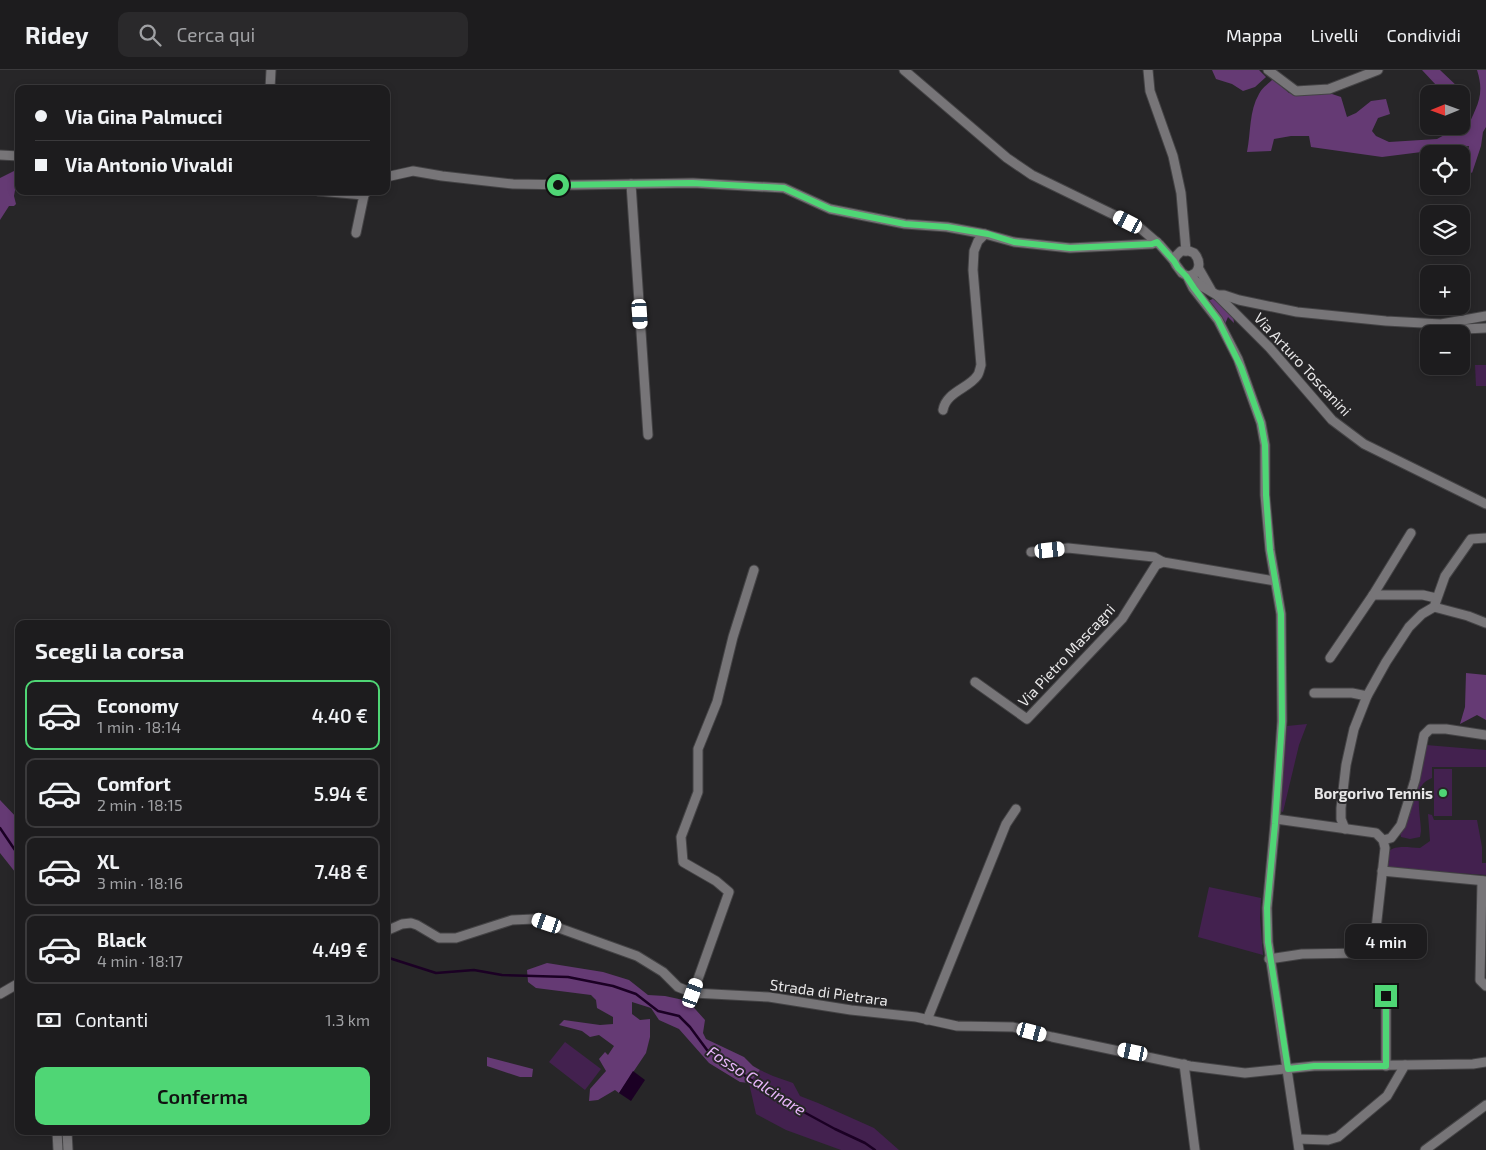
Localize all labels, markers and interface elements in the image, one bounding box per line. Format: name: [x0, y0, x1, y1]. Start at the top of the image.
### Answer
search box: [118, 12, 468, 57]
text: Ridey: [25, 20, 88, 49]
icon: search: [136, 21, 164, 49]
text: Cerca qui: [176, 23, 255, 46]
text: Mappa: [1226, 24, 1283, 46]
text: Livelli: [1311, 24, 1358, 46]
text: Condividi: [1386, 24, 1461, 46]
north arrow: [1420, 85, 1470, 135]
map controls: [1420, 85, 1470, 375]
text: Via Gina Palmucci: [65, 105, 222, 128]
button: locate: [1420, 145, 1470, 195]
text: Via Antonio Vivaldi: [65, 153, 233, 176]
route start: [547, 174, 569, 196]
button: layers: [1420, 205, 1470, 255]
car: [1111, 209, 1144, 235]
button: +: [1420, 265, 1470, 315]
car: [631, 299, 648, 329]
street label: Via Arturo Toscanini: [1251, 309, 1355, 419]
button: −: [1420, 325, 1470, 375]
car: [1034, 541, 1065, 559]
street label: Via Pietro Mascagni: [1014, 600, 1118, 710]
text: Scegli la corsa: [35, 637, 184, 663]
icon: car: [37, 693, 82, 738]
text: Economy: [97, 694, 179, 717]
text: 4.40 €: [312, 704, 368, 727]
text: 1 min · 18:14: [97, 717, 181, 736]
icon: car: [37, 771, 82, 816]
text: Comfort: [97, 772, 171, 795]
text: 5.94 €: [314, 782, 368, 805]
place label: Borgorivo Tennis: [1314, 784, 1433, 802]
marker: Borgorivo Tennis: [1437, 787, 1449, 799]
text: 2 min · 18:15: [97, 795, 183, 814]
icon: car: [37, 849, 82, 894]
text: XL: [97, 850, 119, 873]
text: 7.48 €: [315, 860, 368, 883]
text: 3 min · 18:16: [97, 873, 183, 892]
car: [530, 911, 563, 935]
callout: 4 min: [1345, 924, 1427, 958]
icon: car: [37, 927, 82, 972]
text: Black: [97, 928, 147, 951]
text: 4 min: [1365, 932, 1407, 951]
text: 4.49 €: [312, 938, 368, 961]
text: 4 min · 18:17: [97, 951, 183, 970]
street label: Strada di Pietrara: [769, 975, 889, 1009]
car: [680, 976, 705, 1010]
route end: [1375, 985, 1397, 1007]
icon: cash: [35, 1006, 63, 1034]
text: Contanti: [75, 1008, 148, 1031]
text: 1.3 km: [325, 1010, 370, 1029]
car: [1015, 1021, 1048, 1043]
water label: Fosso Calcinare: [704, 1041, 810, 1119]
car: [1116, 1042, 1149, 1062]
button: Conferma: [35, 1067, 370, 1125]

